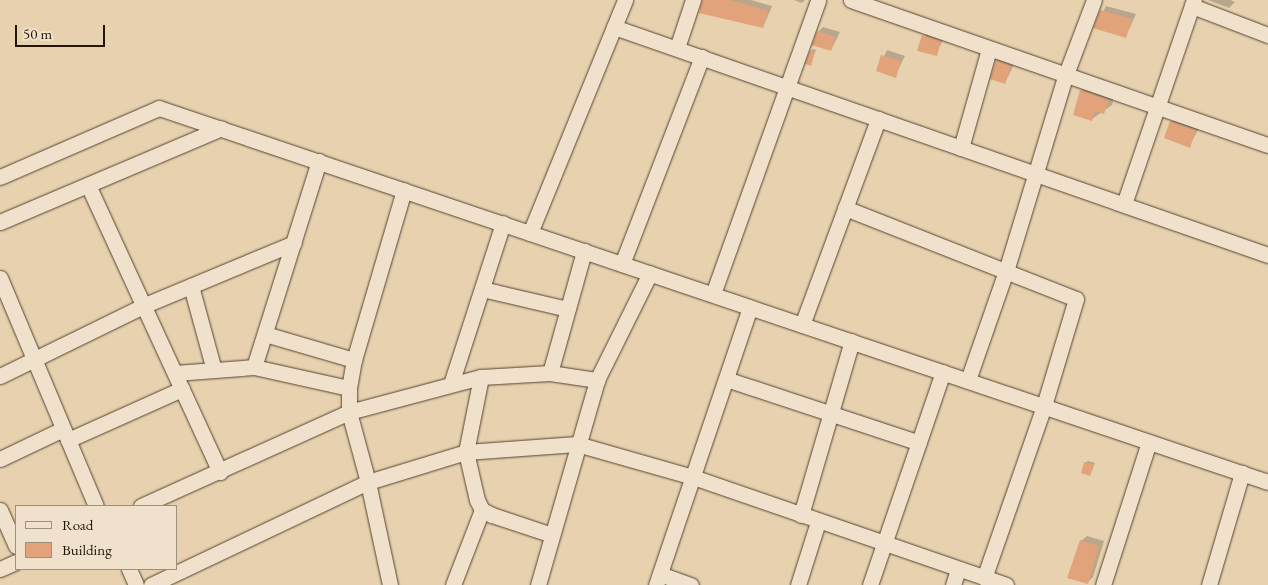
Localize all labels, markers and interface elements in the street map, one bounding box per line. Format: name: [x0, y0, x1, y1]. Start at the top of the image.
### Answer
scale bar: [18, 15, 108, 47]
text: 50 m: [23, 24, 52, 43]
legend: [15, 505, 178, 570]
text: Road: [62, 515, 93, 534]
text: Building: [62, 540, 112, 559]

